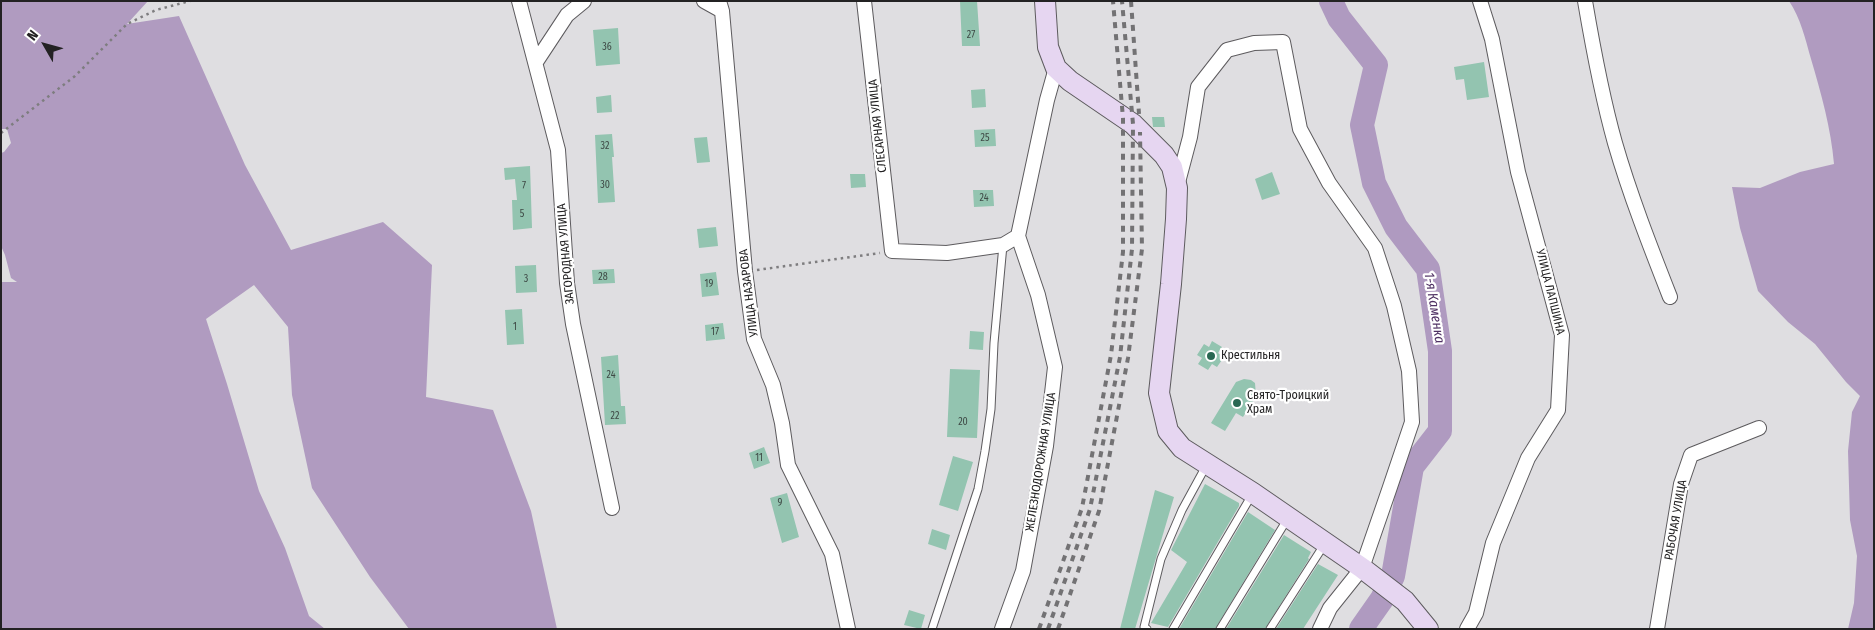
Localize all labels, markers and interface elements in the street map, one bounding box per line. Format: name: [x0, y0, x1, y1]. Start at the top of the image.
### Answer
north arrow: [20, 20, 70, 70]
text: N: [24, 27, 42, 44]
house number: 27: [967, 29, 975, 41]
house number: 36: [602, 41, 612, 53]
street label: СЛЕСАРНАЯ УЛИЦА: [866, 79, 890, 173]
house number: 25: [981, 132, 989, 144]
house number: 32: [601, 140, 609, 152]
house number: 30: [600, 179, 610, 191]
house number: 7: [522, 180, 526, 192]
house number: 24: [979, 192, 989, 204]
street label: ЗАГОРОДНАЯ УЛИЦА: [554, 203, 578, 305]
house number: 5: [520, 208, 524, 220]
street label: УЛИЦА НАЗАРОВА: [736, 248, 762, 338]
street label: УЛИЦА ЛАПШИНА: [1532, 248, 1568, 336]
house number: 28: [598, 271, 608, 283]
water label: 1-я Каменка: [1420, 271, 1448, 345]
house number: 3: [524, 273, 528, 285]
house number: 19: [705, 278, 713, 290]
house number: 1: [513, 321, 517, 333]
house number: 17: [711, 326, 719, 338]
place label: Крестильня: [1221, 349, 1280, 363]
marker: Крестильня: [1205, 350, 1217, 362]
house number: 24: [606, 369, 616, 381]
place label: Свято-Троицкий Храм: [1247, 389, 1329, 417]
street label: ЖЕЛЕЗНОДОРОЖНАЯ УЛИЦА: [1023, 391, 1059, 533]
marker: Свято-Троицкий Храм: [1231, 397, 1243, 409]
house number: 22: [611, 410, 619, 422]
house number: 20: [958, 416, 968, 428]
house number: 11: [755, 452, 763, 464]
street label: РАБОЧАЯ УЛИЦА: [1662, 479, 1690, 561]
house number: 9: [778, 497, 782, 509]

